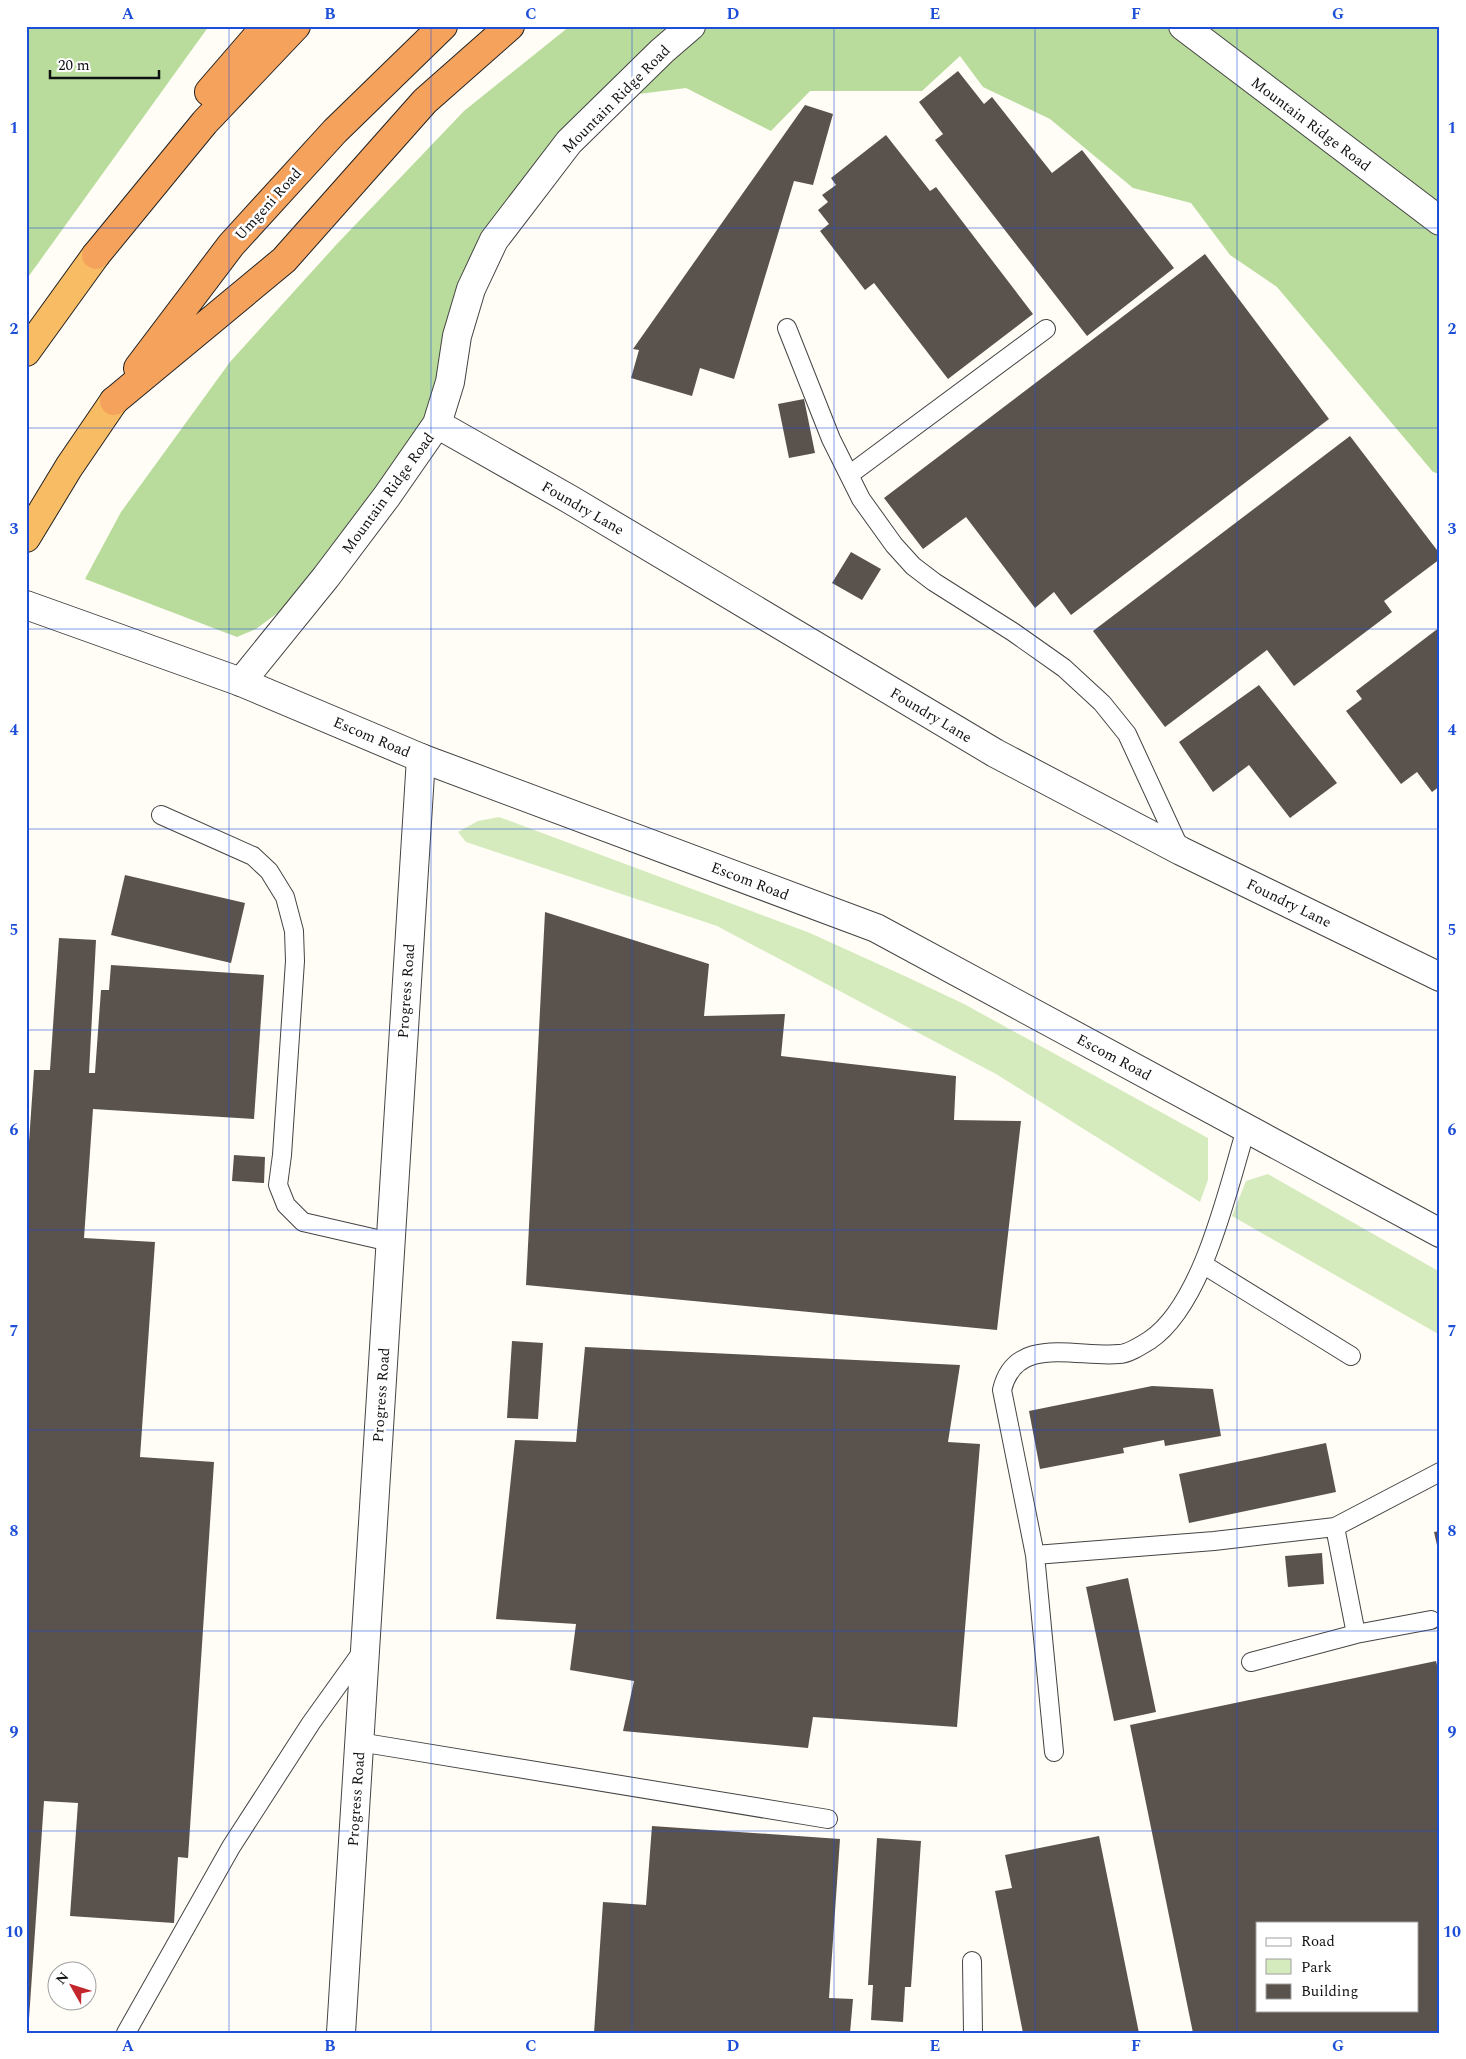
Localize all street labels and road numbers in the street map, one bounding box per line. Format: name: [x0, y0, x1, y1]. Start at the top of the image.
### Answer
street label: Mountain Ridge Road: [557, 40, 676, 159]
street label: Mountain Ridge Road: [1246, 71, 1376, 177]
street label: Umgeni Road: [229, 163, 307, 246]
street label: Mountain Ridge Road: [336, 428, 440, 559]
street label: Foundry Lane: [537, 475, 628, 541]
street label: Foundry Lane: [885, 682, 976, 749]
street label: Escom Road: [330, 711, 414, 764]
street label: Escom Road: [707, 856, 792, 907]
street label: Foundry Lane: [1242, 873, 1335, 934]
street label: Progress Road: [392, 943, 421, 1039]
street label: Escom Road: [1072, 1028, 1155, 1087]
street label: Progress Road: [367, 1347, 396, 1443]
street label: Progress Road: [342, 1751, 371, 1847]

